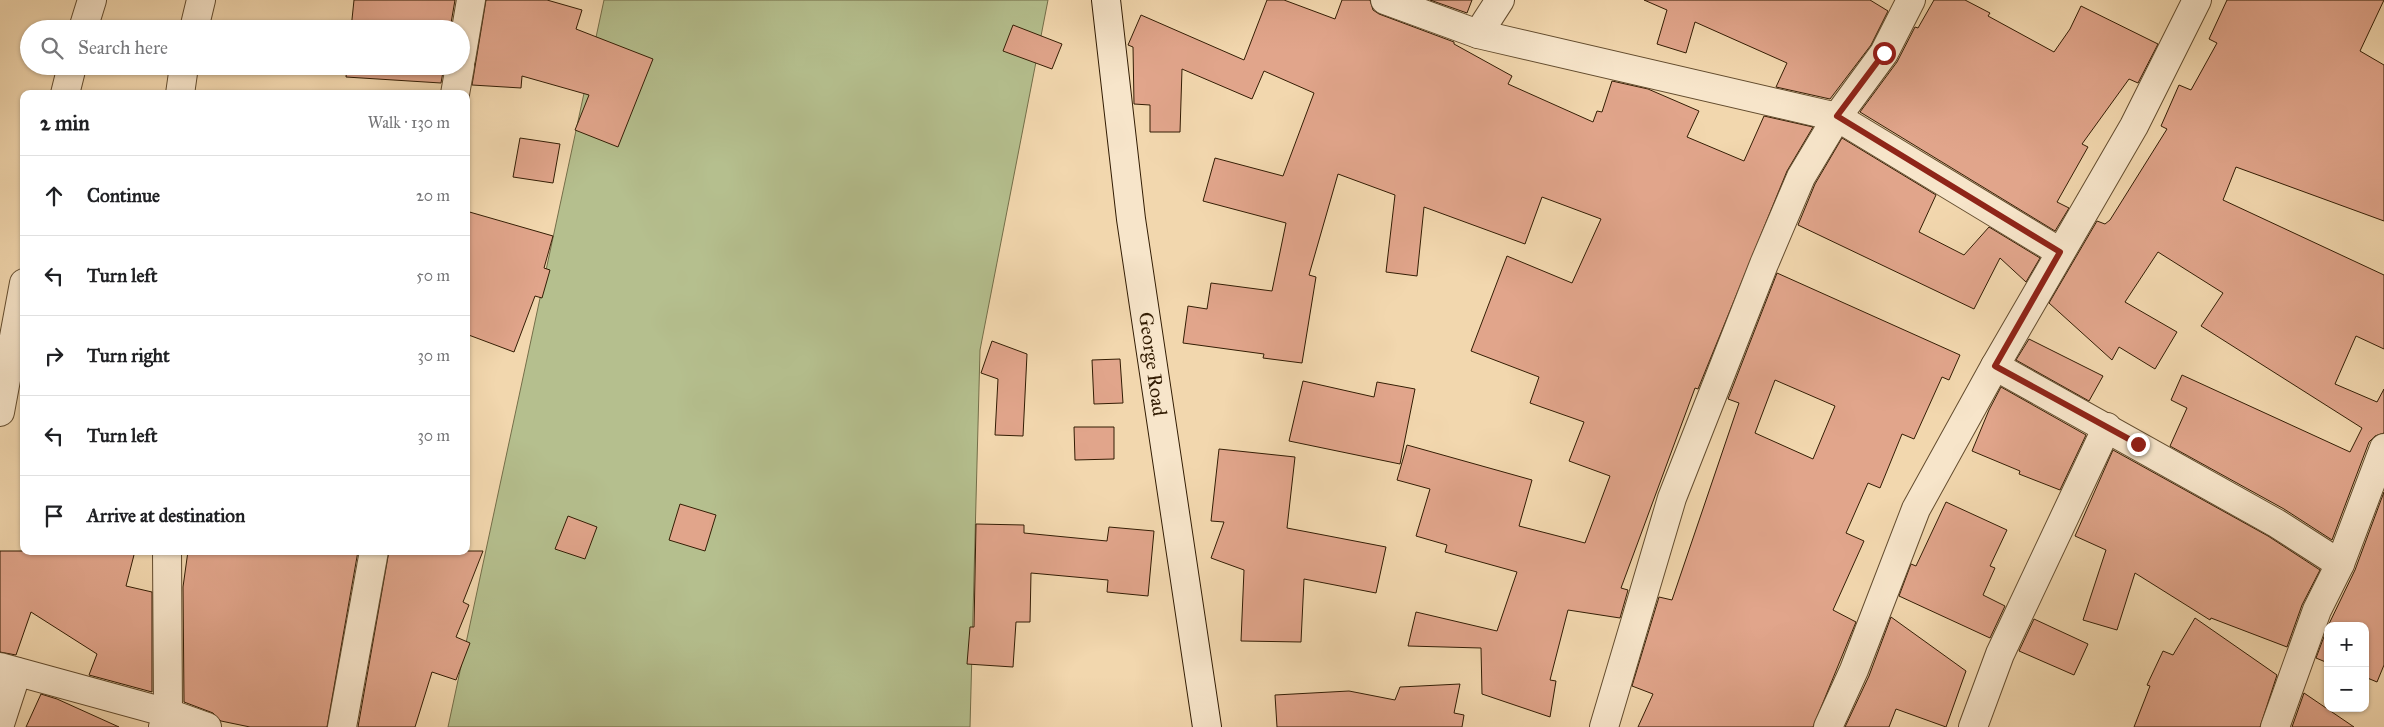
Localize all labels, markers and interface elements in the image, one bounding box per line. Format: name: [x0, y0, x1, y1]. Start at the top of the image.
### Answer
search box: [20, 20, 470, 75]
icon: search: [38, 34, 66, 62]
text: Search here: [78, 36, 168, 59]
route start: [1873, 42, 1896, 65]
text: 2 min: [40, 110, 90, 136]
text: Walk · 130 m: [368, 113, 450, 132]
icon: ahead: [40, 182, 68, 210]
text: Continue: [87, 184, 160, 207]
text: 20 m: [416, 186, 450, 205]
icon: left: [40, 262, 68, 290]
text: Turn left: [87, 264, 157, 287]
text: 50 m: [416, 266, 450, 285]
street label: George Road: [1133, 310, 1172, 418]
icon: right: [40, 342, 68, 370]
text: Turn right: [87, 344, 170, 367]
text: 30 m: [417, 346, 450, 365]
icon: left: [40, 422, 68, 450]
text: Turn left: [87, 424, 157, 447]
text: 30 m: [417, 426, 450, 445]
route end: [2127, 433, 2150, 456]
icon: arrive: [40, 502, 68, 530]
text: Arrive at destination: [87, 504, 245, 527]
map controls: [2324, 622, 2369, 712]
button: +: [2324, 622, 2369, 667]
button: −: [2324, 667, 2369, 712]

